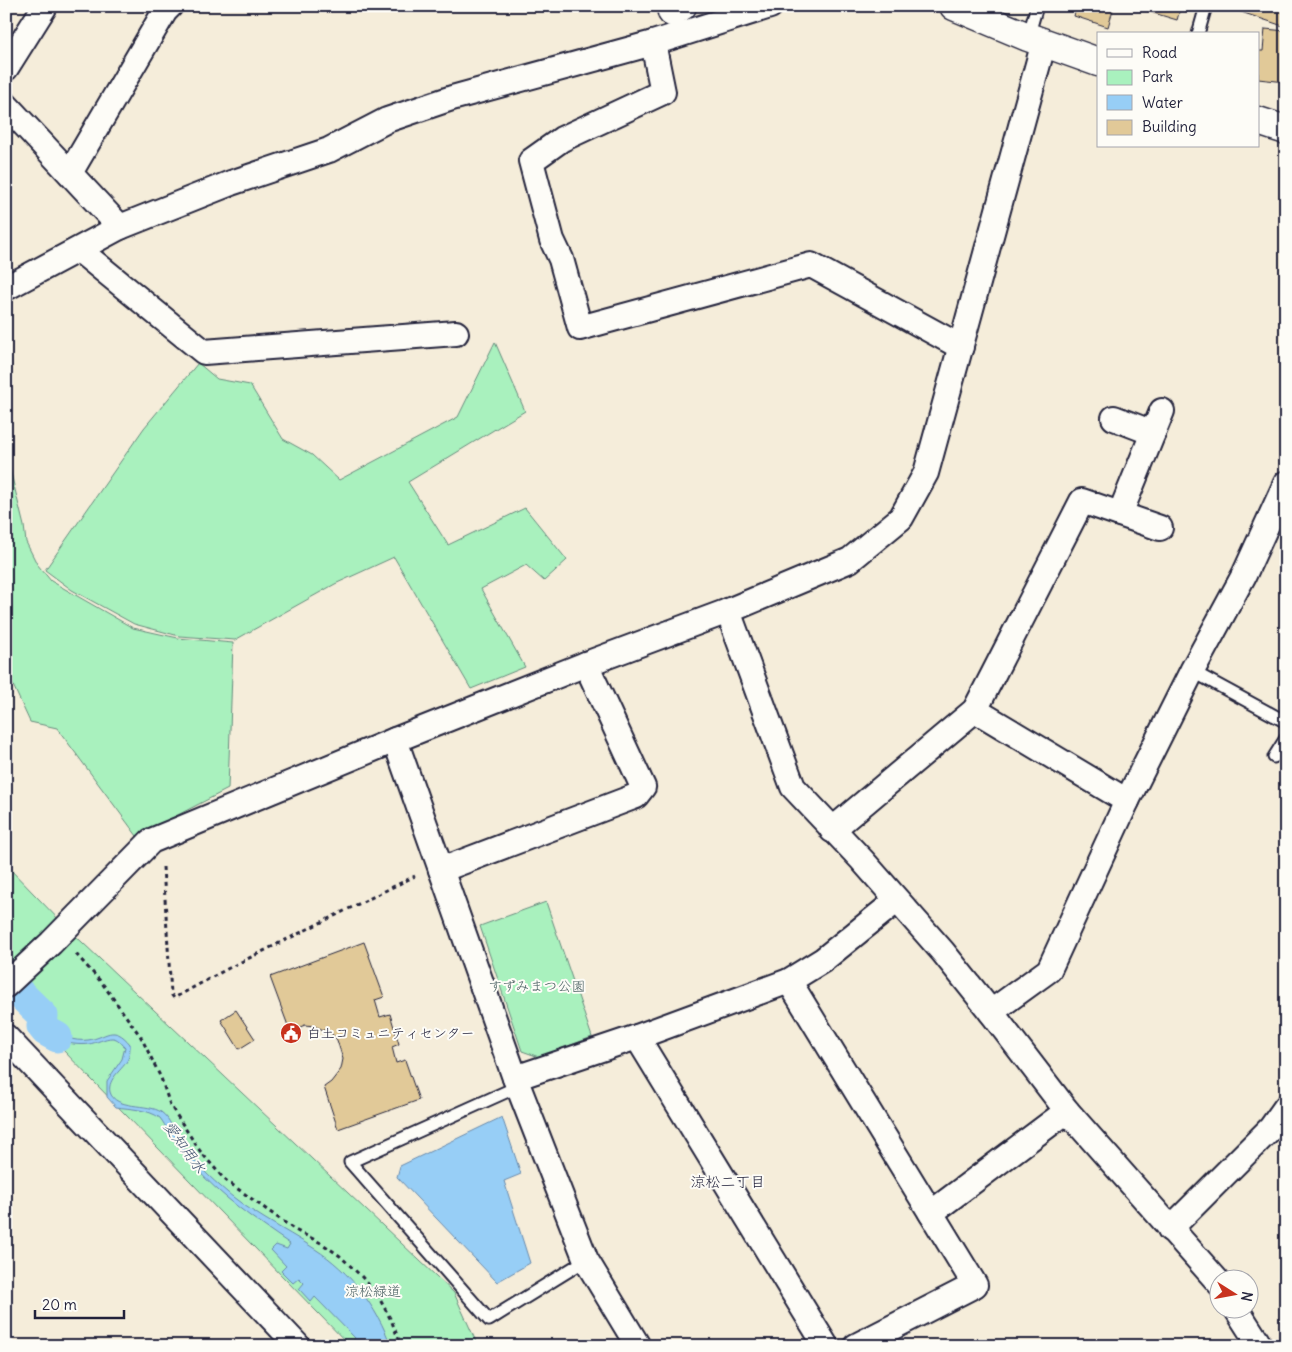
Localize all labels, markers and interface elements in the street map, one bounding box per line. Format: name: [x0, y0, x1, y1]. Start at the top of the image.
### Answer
legend: [1097, 32, 1260, 148]
text: Road: [1142, 43, 1177, 62]
text: Park: [1142, 67, 1173, 86]
text: Water: [1142, 93, 1183, 112]
text: Building: [1142, 117, 1197, 136]
park label: すずみまつ公園: [489, 977, 585, 995]
public building icon: 白土コミュニティセンター: [279, 1021, 303, 1045]
place label: 白土コミュニティセンター: [307, 1024, 474, 1042]
water label: 愛知用水: [160, 1117, 210, 1177]
district label: 涼松二丁目: [690, 1172, 766, 1191]
north arrow: [1210, 1270, 1260, 1320]
park label: 涼松緑道: [345, 1282, 401, 1300]
scale bar: [35, 1287, 124, 1319]
text: N: [1237, 1290, 1257, 1303]
text: 20 m: [42, 1295, 77, 1314]

